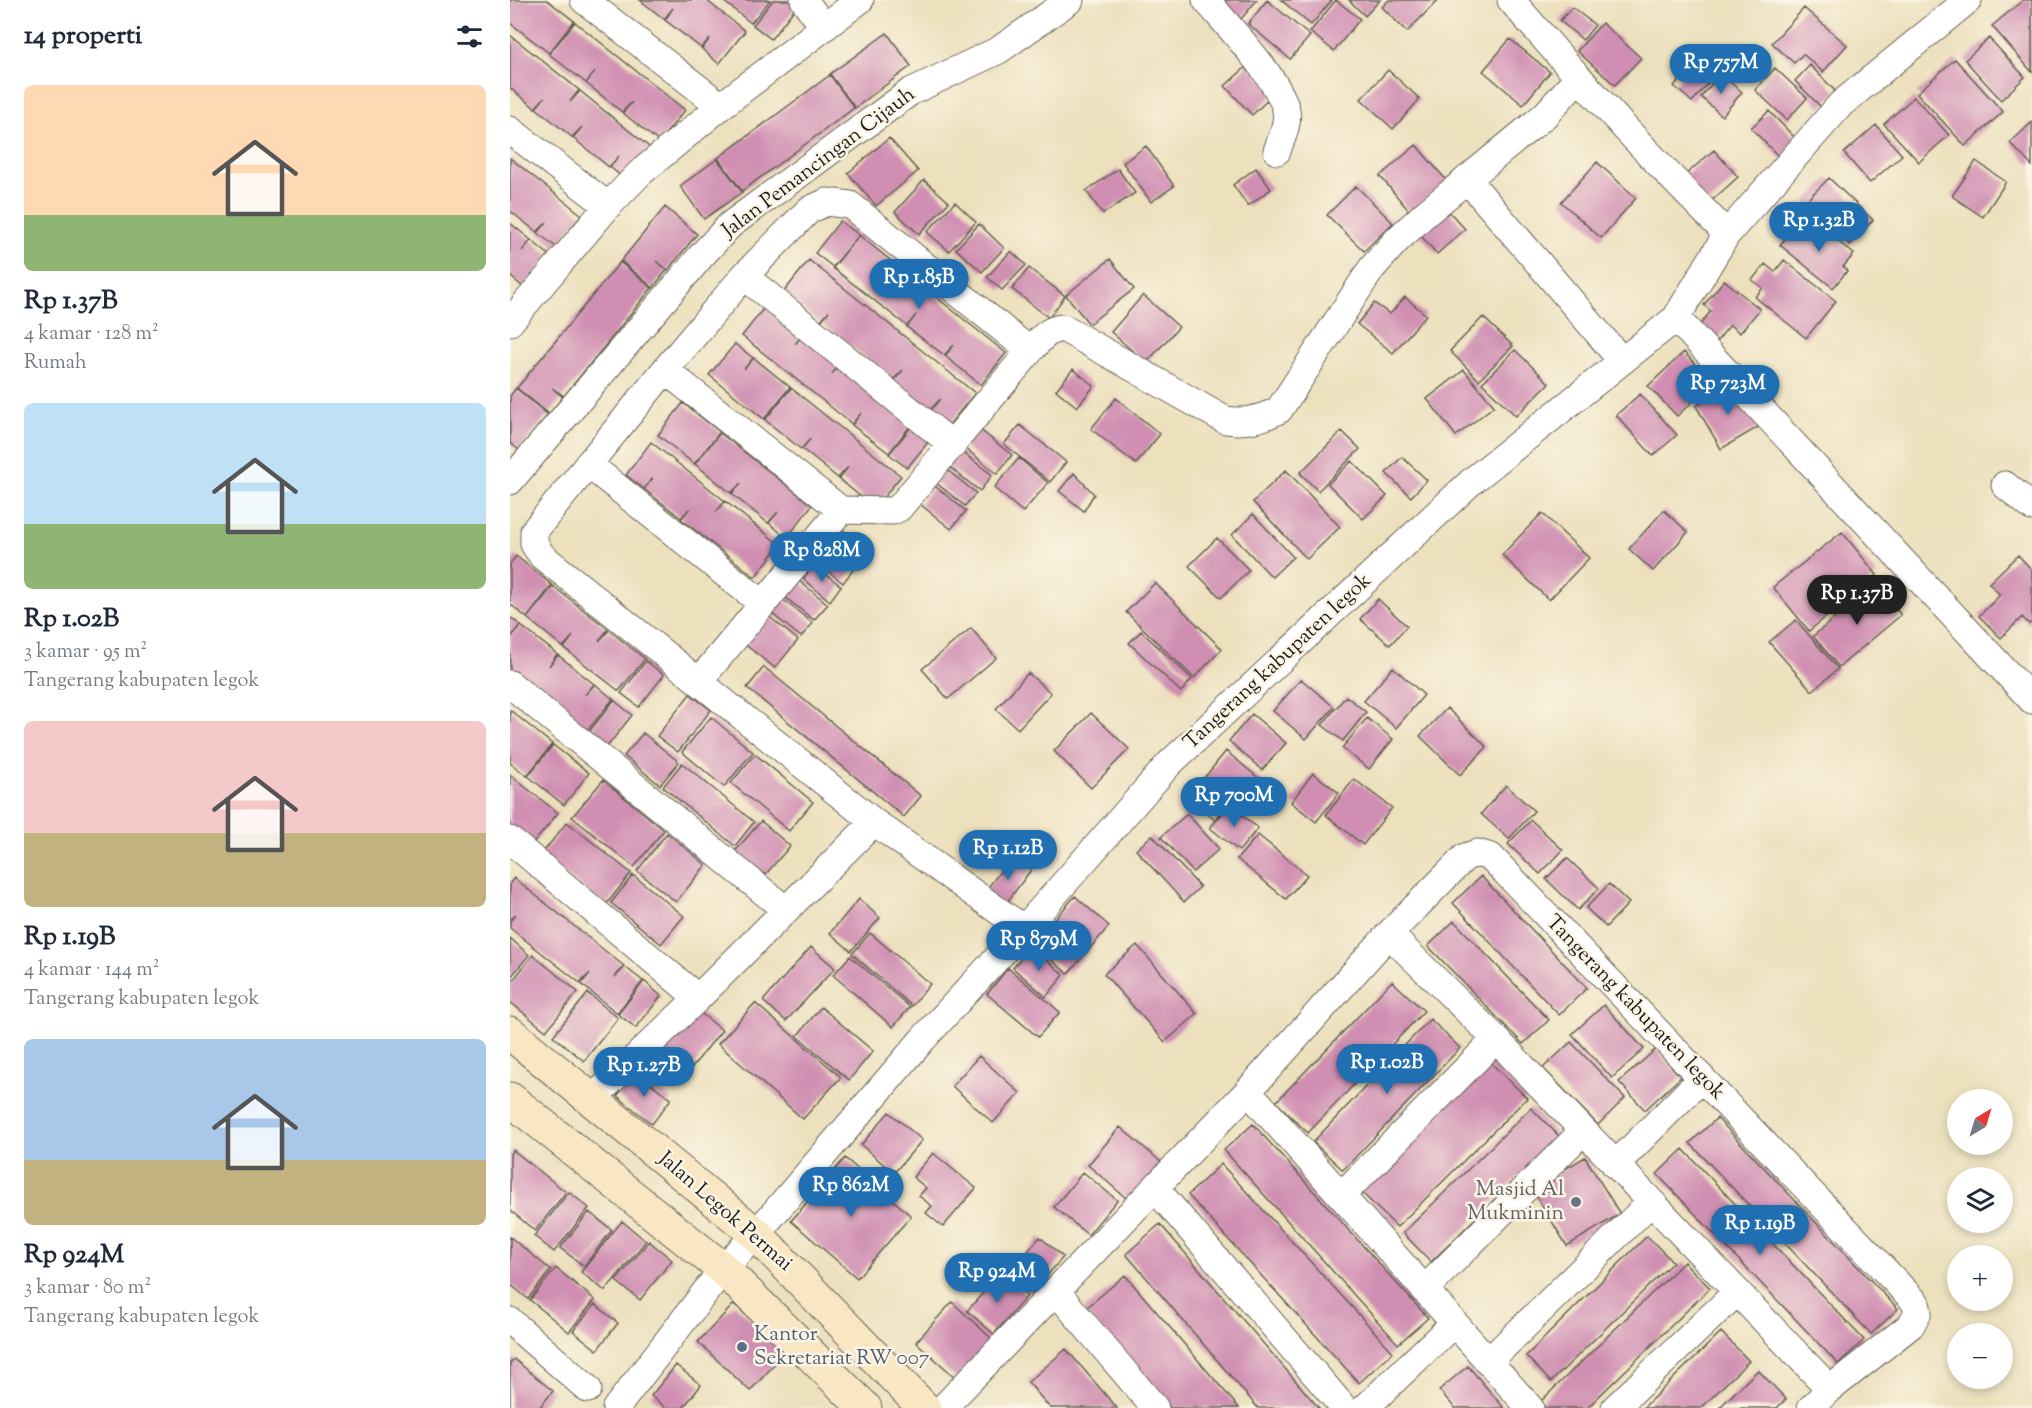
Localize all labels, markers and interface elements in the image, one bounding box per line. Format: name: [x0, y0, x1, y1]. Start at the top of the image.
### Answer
text: 14 properti: [24, 18, 142, 55]
icon: filters: [453, 20, 486, 53]
pin: Rp 757M: [1666, 44, 1776, 95]
text: Rp 757M: [1684, 49, 1758, 78]
street label: Jalan Pemancingan Cijauh: [715, 80, 922, 246]
icon: home: [201, 124, 309, 232]
pin: Rp 1.32B: [1757, 202, 1881, 253]
text: Rp 1.32B: [1783, 207, 1855, 236]
pin: Rp 1.85B: [857, 259, 981, 310]
text: Rp 1.85B: [884, 264, 954, 293]
text: Rp 1.37B: [24, 283, 118, 320]
text: 4 kamar · 128 m²: [24, 320, 159, 349]
text: Rumah: [24, 349, 87, 378]
pin: Rp 723M: [1673, 365, 1783, 416]
text: Rp 723M: [1690, 370, 1766, 399]
icon: home: [201, 442, 309, 550]
pin: Rp 828M: [767, 532, 877, 583]
text: Rp 828M: [784, 537, 860, 566]
street label: Tangerang kabupaten legok: [1177, 566, 1379, 757]
pin: Rp 1.37B: [1795, 575, 1919, 626]
text: Rp 1.37B: [1821, 580, 1893, 609]
text: Rp 1.02B: [24, 601, 119, 638]
text: 3 kamar · 95 m²: [24, 638, 147, 667]
text: Tangerang kabupaten legok: [24, 667, 259, 696]
icon: home: [201, 760, 309, 868]
pin: Rp 700M: [1179, 777, 1289, 828]
text: Rp 700M: [1195, 782, 1273, 811]
pin: Rp 1.12B: [946, 830, 1070, 881]
text: Rp 1.12B: [973, 835, 1043, 864]
street label: Tangerang kabupaten legok: [1538, 909, 1732, 1108]
text: Rp 1.19B: [24, 919, 115, 956]
pin: Rp 879M: [984, 921, 1094, 972]
text: Rp 879M: [1000, 926, 1078, 955]
text: 4 kamar · 144 m²: [24, 956, 160, 985]
text: Tangerang kabupaten legok: [24, 985, 259, 1014]
pin: Rp 1.02B: [1325, 1044, 1449, 1095]
pin: Rp 1.27B: [582, 1047, 706, 1098]
text: Rp 1.02B: [1350, 1049, 1424, 1078]
text: Rp 1.27B: [607, 1052, 681, 1081]
icon: home: [201, 1078, 309, 1186]
north arrow: [1947, 1089, 2013, 1155]
map controls: [1947, 1089, 2013, 1389]
street label: Jalan Legok Permai: [650, 1144, 799, 1279]
pin: Rp 862M: [796, 1167, 906, 1218]
button: layers: [1947, 1167, 2013, 1233]
text: Rp 862M: [813, 1172, 890, 1201]
place label: Masjid Al Mukminin: [1467, 1175, 1564, 1229]
marker: Masjid Al Mukminin: [1569, 1195, 1583, 1209]
pin: Rp 1.19B: [1698, 1205, 1822, 1256]
text: Rp 1.19B: [1725, 1210, 1795, 1239]
text: Rp 924M: [24, 1237, 124, 1274]
button: +: [1947, 1245, 2013, 1311]
pin: Rp 924M: [942, 1253, 1052, 1304]
text: Rp 924M: [958, 1258, 1036, 1287]
text: 3 kamar · 80 m²: [24, 1274, 151, 1303]
text: Tangerang kabupaten legok: [24, 1303, 259, 1332]
place label: Kantor Sekretariat RW 007: [754, 1320, 930, 1374]
button: −: [1947, 1323, 2013, 1389]
marker: Kantor Sekretariat RW 007: [735, 1340, 749, 1354]

